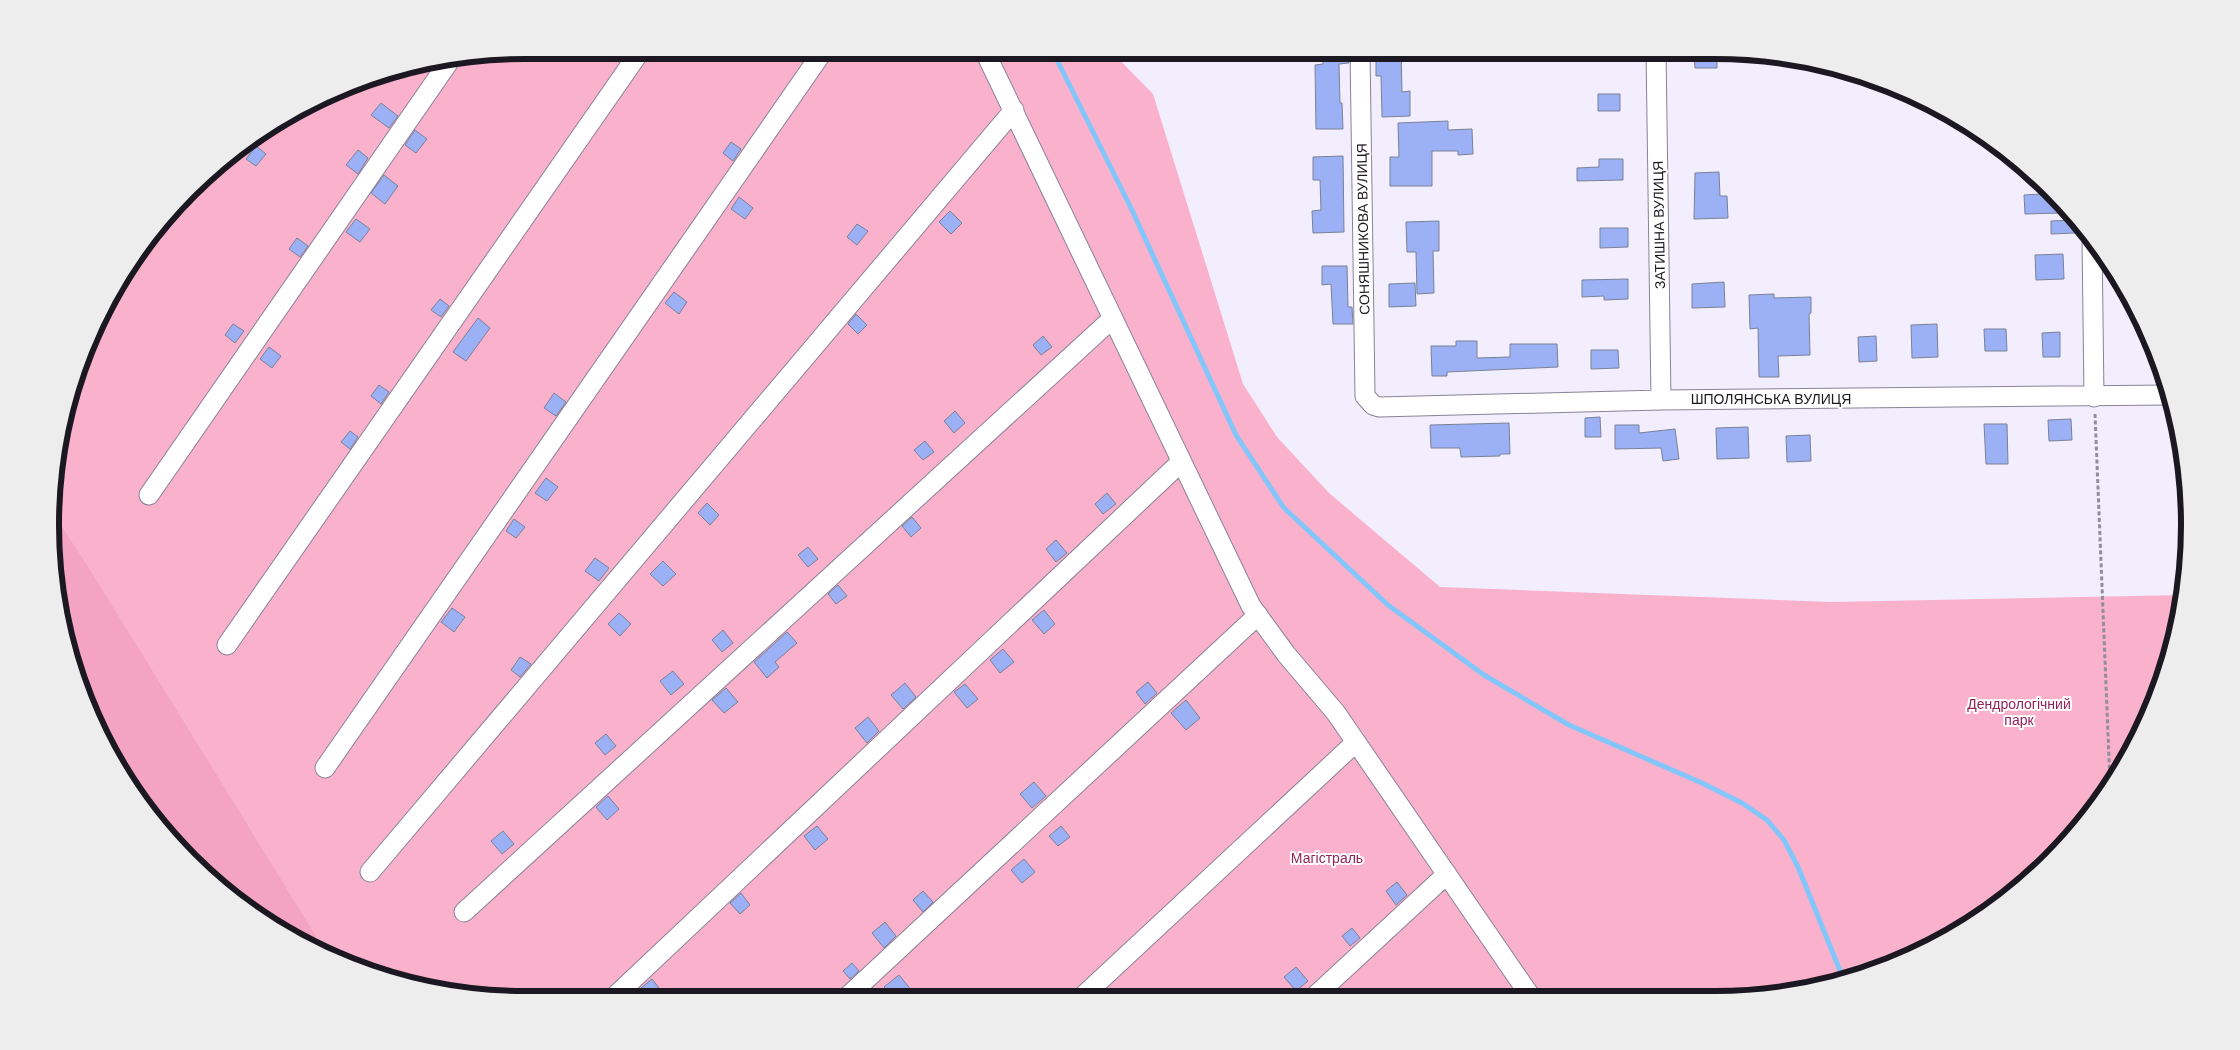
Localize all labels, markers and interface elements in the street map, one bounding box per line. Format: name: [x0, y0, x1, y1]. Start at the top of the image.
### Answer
street label: СОНЯШНИКОВА ВУЛИЦЯ: [1353, 143, 1373, 315]
street label: ЗАТИШНА ВУЛИЦЯ: [1649, 161, 1669, 289]
street label: ШПОЛЯНСЬКА ВУЛИЦЯ: [1691, 390, 1851, 408]
park label: Дендрологічний парк: [1967, 695, 2071, 729]
park label: Магістраль: [1291, 849, 1363, 867]

